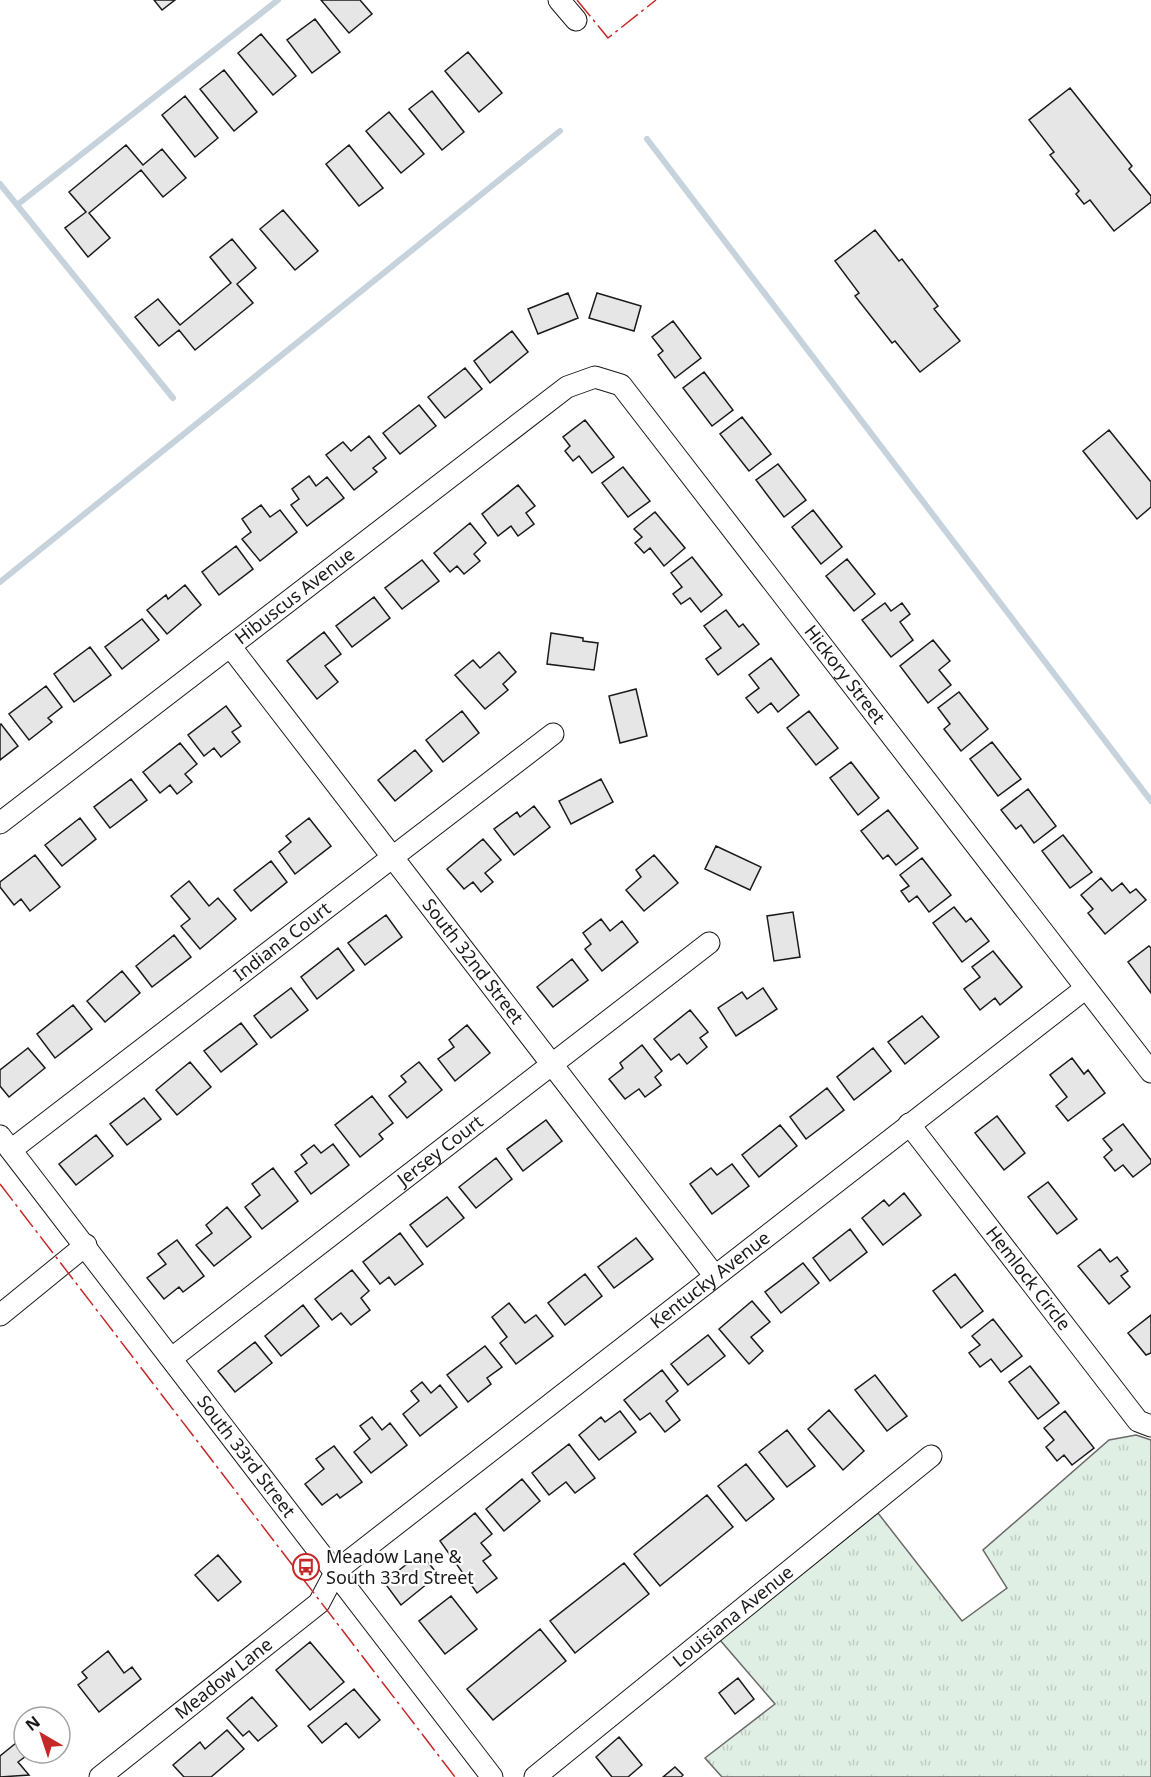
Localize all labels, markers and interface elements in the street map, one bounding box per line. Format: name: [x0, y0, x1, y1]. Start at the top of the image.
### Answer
street label: Hibuscus Avenue: [229, 542, 359, 649]
street label: Hickory Street: [799, 620, 891, 729]
street label: South 32nd Street: [418, 893, 530, 1029]
street label: Indiana Court: [228, 896, 336, 986]
street label: Jersey Court: [390, 1109, 488, 1192]
street label: Hemlock Circle: [981, 1221, 1077, 1335]
street label: Kentucky Avenue: [645, 1225, 774, 1333]
street label: South 33rd Street: [192, 1390, 302, 1522]
place label: Meadow Lane & South 33rd Street: [326, 1544, 474, 1589]
bus stop icon: Meadow Lane & South 33rd Street: [291, 1552, 321, 1582]
street label: Louisiana Avenue: [667, 1560, 798, 1672]
street label: Meadow Lane: [169, 1632, 277, 1724]
north arrow: [12, 1705, 72, 1765]
text: N: [21, 1711, 45, 1736]

